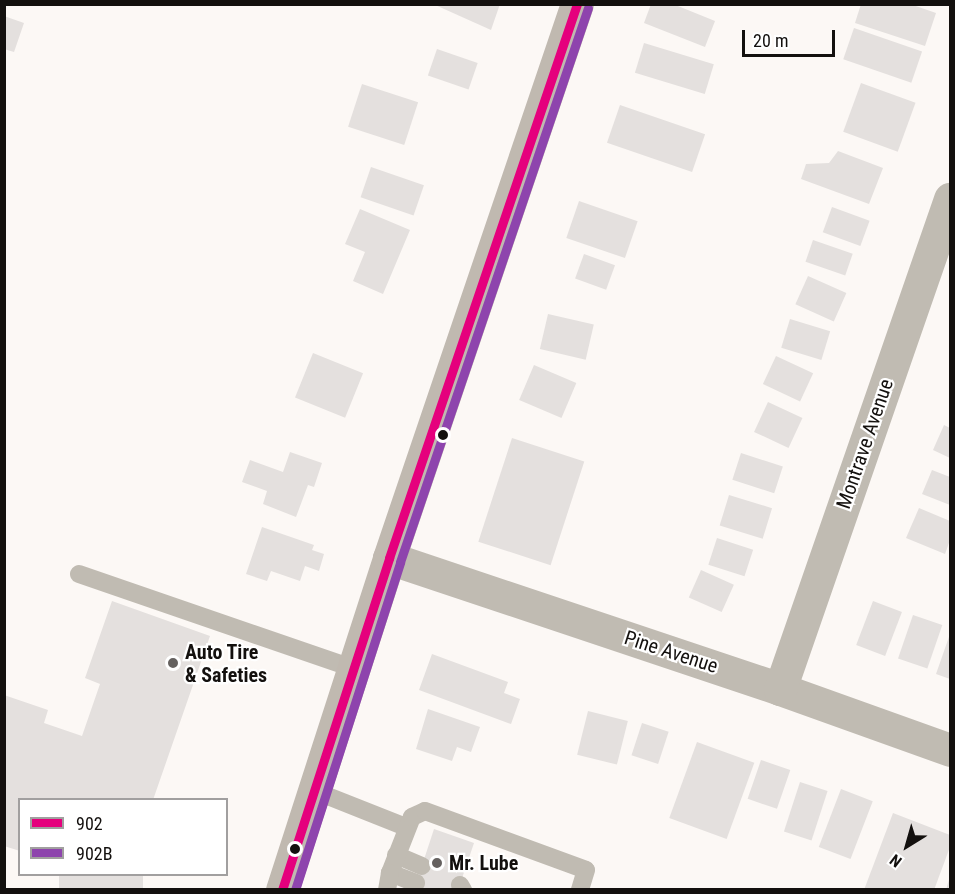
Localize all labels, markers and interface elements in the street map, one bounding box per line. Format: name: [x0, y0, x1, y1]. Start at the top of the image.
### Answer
scale bar: [745, 18, 838, 56]
text: 20 m: [753, 30, 788, 51]
street label: Montrave Avenue: [832, 376, 898, 512]
unlabelled marker: [437, 429, 449, 441]
street label: Pine Avenue: [621, 626, 721, 678]
place label: Auto Tire & Safeties: [185, 640, 267, 687]
marker: Auto Tire & Safeties: [166, 656, 180, 670]
legend: [18, 798, 228, 876]
text: 902: [76, 813, 103, 834]
north arrow: [877, 816, 937, 876]
text: 902B: [76, 843, 112, 864]
unlabelled marker: [289, 843, 301, 855]
text: N: [886, 850, 906, 871]
place label: Mr. Lube: [449, 851, 518, 875]
marker: Mr. Lube: [430, 856, 444, 870]

